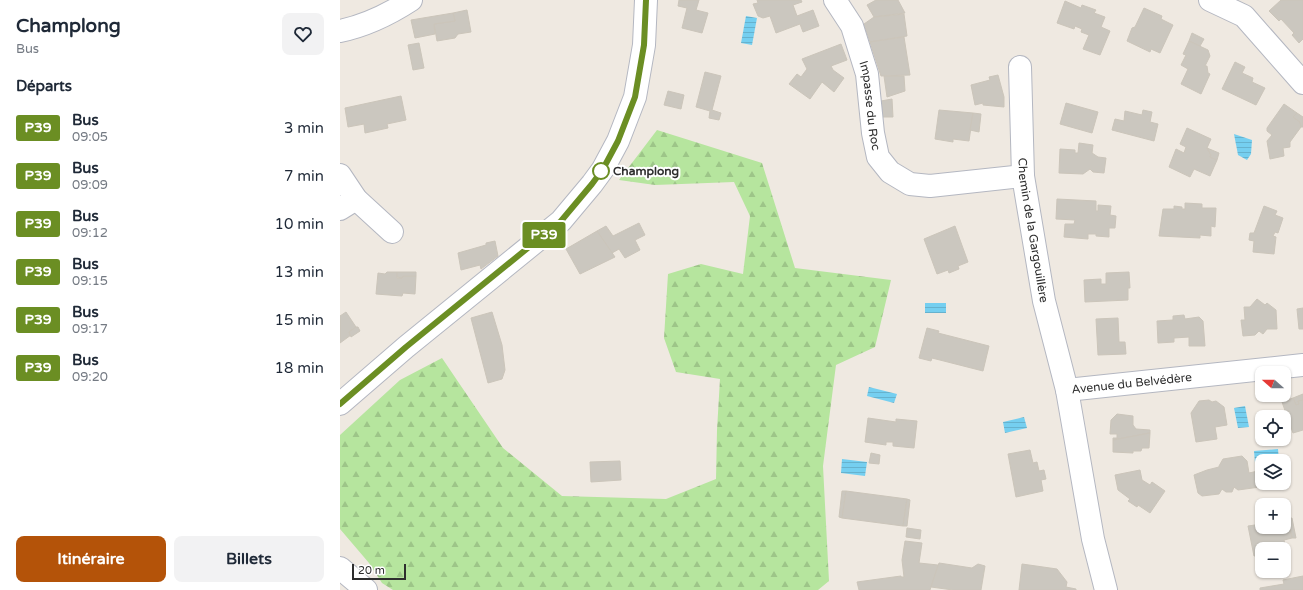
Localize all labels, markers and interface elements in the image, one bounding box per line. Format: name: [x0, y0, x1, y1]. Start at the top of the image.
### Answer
button: heart: [282, 13, 324, 55]
text: Champlong: [16, 15, 121, 37]
text: Bus: [16, 41, 39, 57]
street label: Impasse du Roc: [856, 59, 883, 152]
text: Départs: [16, 77, 72, 95]
text: Bus: [72, 111, 99, 129]
text: P39: [25, 119, 52, 136]
text: 3 min: [284, 119, 324, 137]
text: 09:05: [72, 129, 108, 145]
street label: Chemin de la Gargouillère: [1015, 157, 1051, 304]
text: Bus: [72, 159, 99, 177]
marker: Champlong: [592, 162, 610, 180]
place label: Champlong: [613, 164, 679, 179]
text: P39: [25, 167, 52, 184]
text: 7 min: [284, 167, 324, 185]
text: 09:09: [72, 177, 108, 193]
text: Bus: [72, 207, 99, 225]
text: P39: [25, 215, 52, 232]
text: 10 min: [275, 215, 324, 233]
line badge: P39: [521, 222, 567, 248]
text: 09:12: [72, 225, 108, 241]
text: P39: [531, 226, 558, 243]
text: Bus: [72, 255, 99, 273]
text: P39: [25, 263, 52, 280]
text: 13 min: [275, 263, 324, 281]
text: 09:15: [72, 273, 108, 289]
text: Bus: [72, 303, 99, 321]
text: P39: [25, 311, 52, 328]
text: 15 min: [275, 311, 324, 329]
text: 09:17: [72, 321, 108, 337]
text: Bus: [72, 351, 99, 369]
text: P39: [25, 359, 52, 376]
text: 18 min: [275, 359, 324, 377]
north arrow: [1255, 366, 1291, 402]
map controls: [1255, 366, 1291, 578]
text: 09:20: [72, 369, 108, 385]
street label: Avenue du Belvédère: [1071, 370, 1193, 396]
button: locate: [1255, 410, 1291, 446]
button: layers: [1255, 454, 1291, 490]
button: +: [1255, 498, 1291, 534]
button: Itinéraire: [16, 536, 166, 582]
button: Billets: [174, 536, 324, 582]
button: −: [1255, 542, 1291, 578]
scale bar: [352, 562, 406, 581]
text: 20 m: [358, 564, 385, 577]

